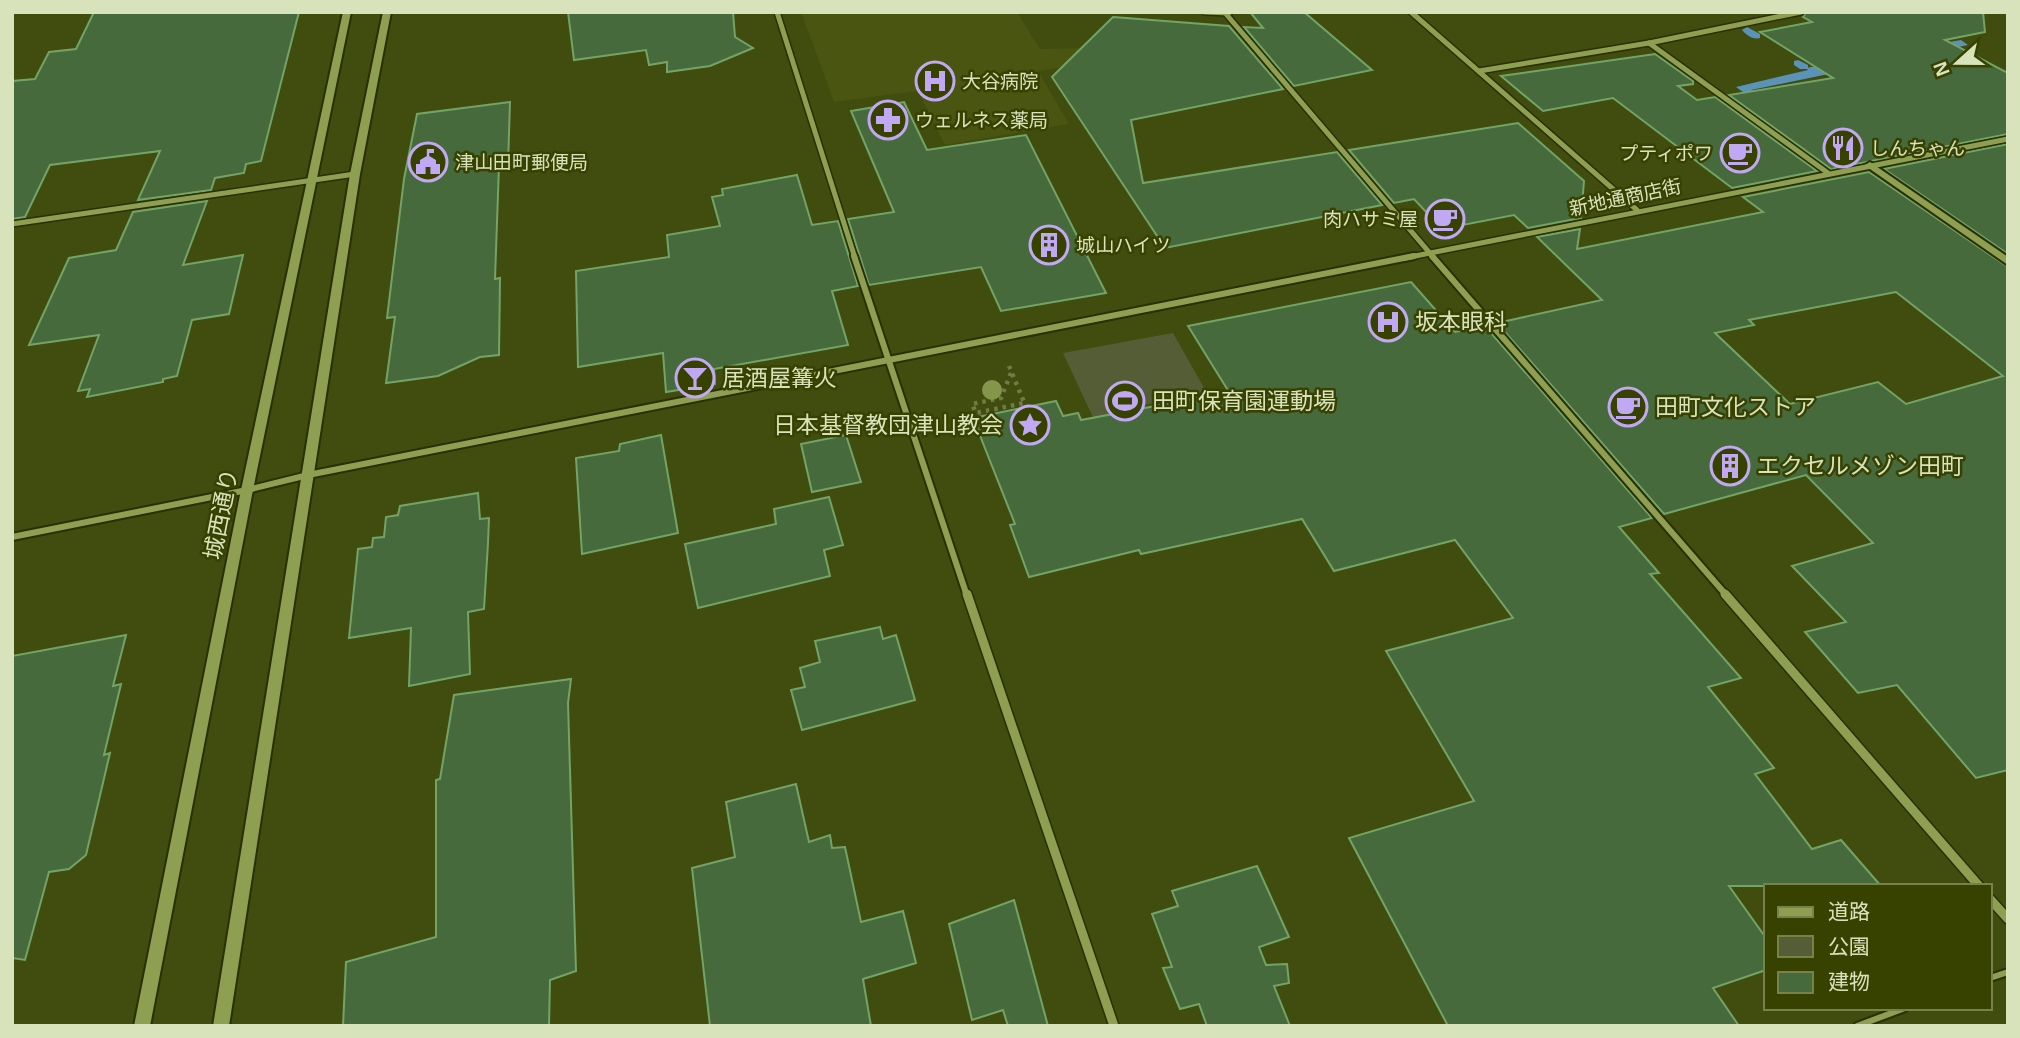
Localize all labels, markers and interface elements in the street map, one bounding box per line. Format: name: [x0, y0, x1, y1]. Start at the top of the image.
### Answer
north arrow: [1922, 28, 1992, 98]
text: N: [1929, 59, 1954, 79]
hospital icon: 大谷病院: [914, 60, 956, 102]
place label: 大谷病院: [962, 71, 1038, 92]
pharmacy icon: ウェルネス薬局: [867, 99, 909, 141]
place label: ウェルネス薬局: [915, 110, 1048, 131]
restaurant icon: しんちゃん: [1822, 127, 1864, 169]
cafe icon: プティポワ: [1719, 132, 1761, 174]
place label: しんちゃん: [1870, 138, 1965, 159]
public building icon: 津山田町郵便局: [407, 141, 449, 183]
place label: プティポワ: [1619, 143, 1713, 164]
place label: 津山田町郵便局: [455, 152, 588, 173]
street label: 新地通商店街: [1567, 175, 1683, 220]
cafe icon: 肉ハサミ屋: [1424, 198, 1466, 240]
place label: 肉ハサミ屋: [1323, 209, 1418, 230]
building icon: 城山ハイツ: [1028, 224, 1070, 266]
place label: 城山ハイツ: [1076, 235, 1171, 256]
hospital icon: 坂本眼科: [1367, 301, 1409, 343]
place label: 坂本眼科: [1415, 309, 1507, 335]
bar icon: 居酒屋篝火: [674, 357, 716, 399]
place label: 居酒屋篝火: [722, 365, 837, 391]
sports icon: 田町保育園運動場: [1104, 380, 1146, 422]
cafe icon: 田町文化ストア: [1607, 386, 1649, 428]
place label: 田町保育園運動場: [1152, 388, 1336, 414]
place label: 田町文化ストア: [1655, 394, 1816, 420]
place icon: 日本基督教団津山教会: [1009, 404, 1051, 446]
place label: 日本基督教団津山教会: [773, 412, 1003, 438]
building icon: エクセルメゾン田町: [1709, 445, 1751, 487]
place label: エクセルメゾン田町: [1757, 453, 1964, 479]
street label: 城西通り: [199, 466, 243, 562]
legend: [1764, 884, 1992, 1010]
text: 道路: [1828, 900, 1870, 923]
text: 公園: [1828, 935, 1870, 958]
text: 建物: [1828, 970, 1870, 993]

